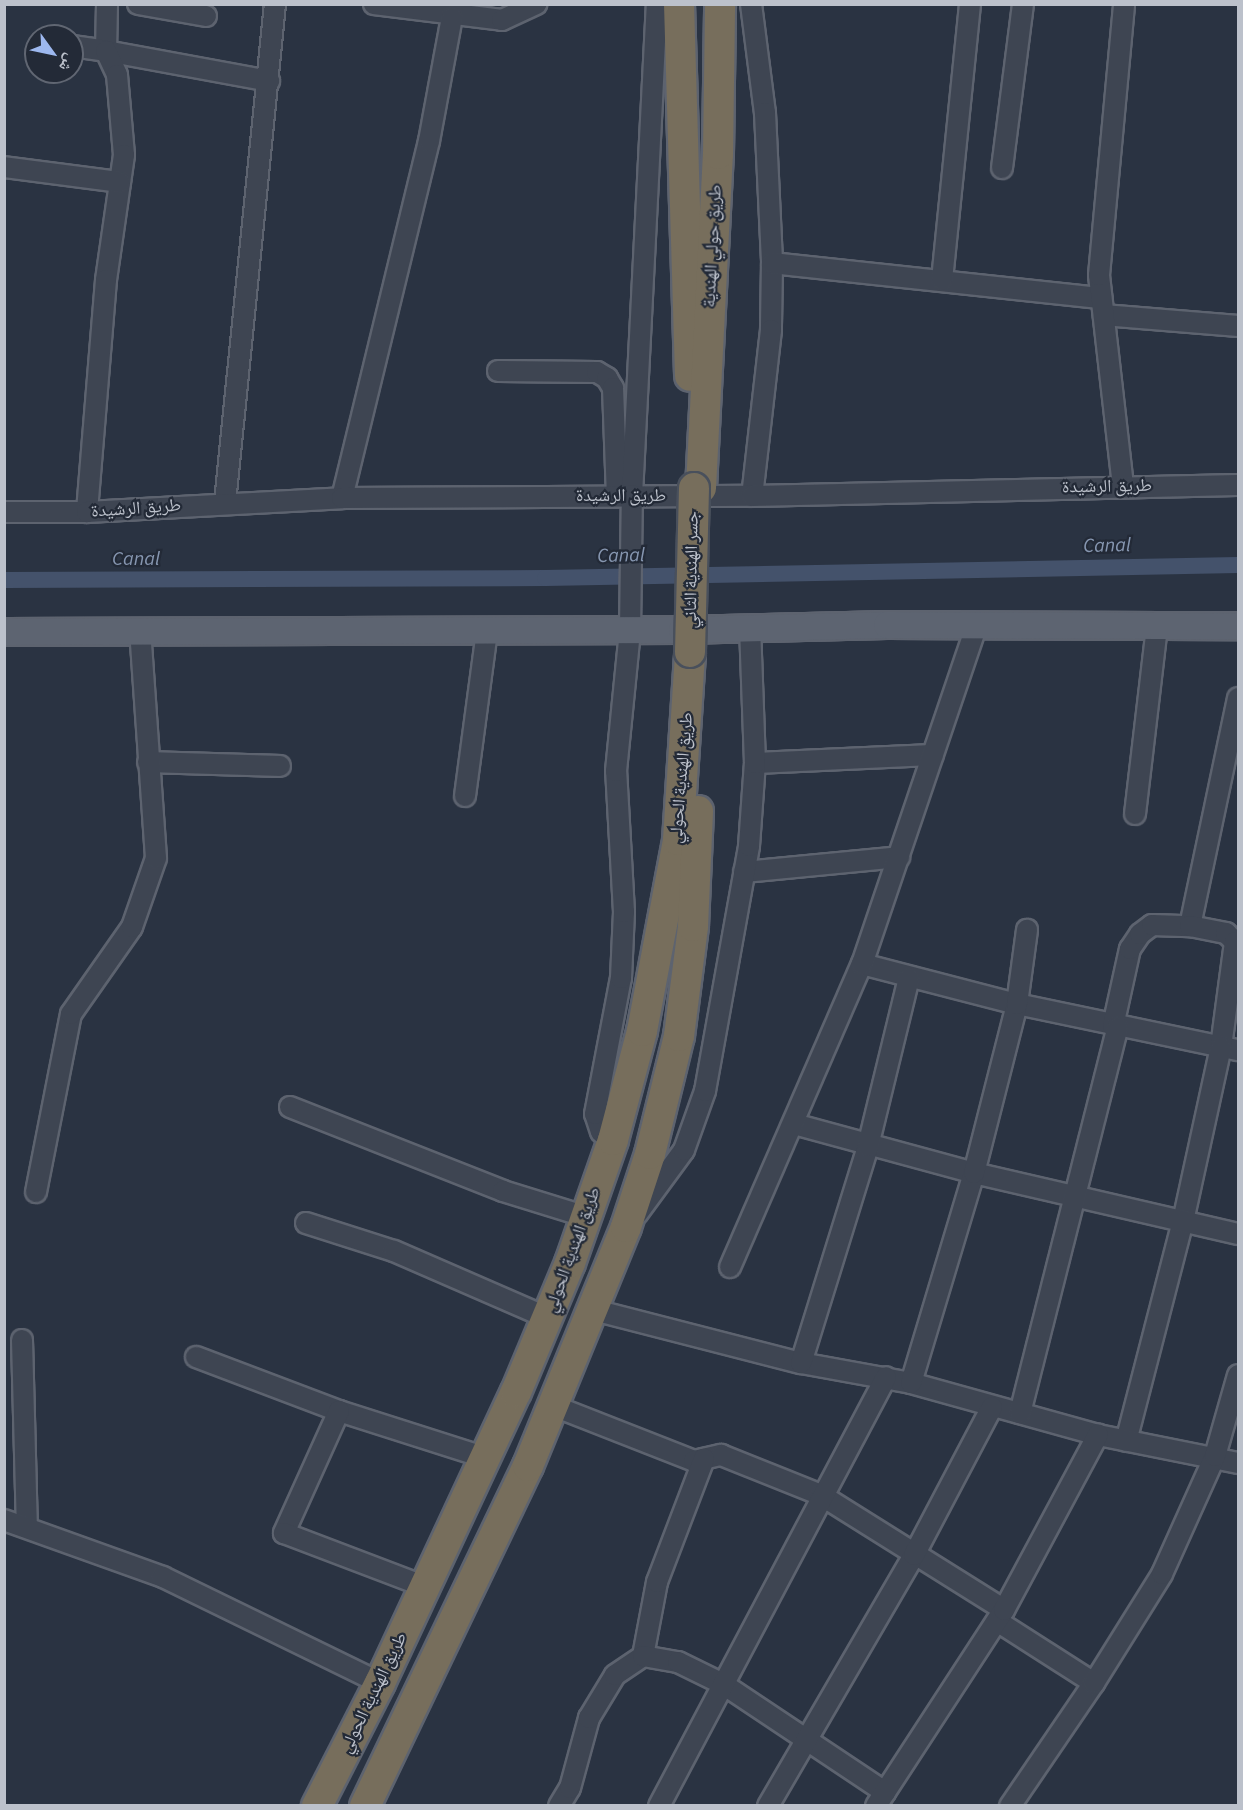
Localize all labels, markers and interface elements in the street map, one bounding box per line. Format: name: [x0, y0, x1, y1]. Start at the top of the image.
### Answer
north arrow: [24, 24, 84, 84]
text: ش: [54, 50, 81, 76]
street label: طريق حولي الهندية: [699, 184, 727, 308]
street label: طريق الرشيدة: [1062, 475, 1152, 499]
street label: طريق الرشيدة: [576, 485, 666, 507]
street label: طريق الرشيدة: [90, 495, 182, 523]
street label: جسر الهندية الثاني: [680, 511, 704, 629]
water label: Canal: [1083, 534, 1131, 558]
water label: Canal: [597, 544, 645, 568]
water label: Canal: [112, 547, 160, 571]
street label: طريق الهندية الحولي: [665, 711, 699, 845]
street label: طريق الهندية الحولي: [540, 1184, 606, 1316]
street label: طريق الهندية الحولي: [335, 1629, 413, 1757]

